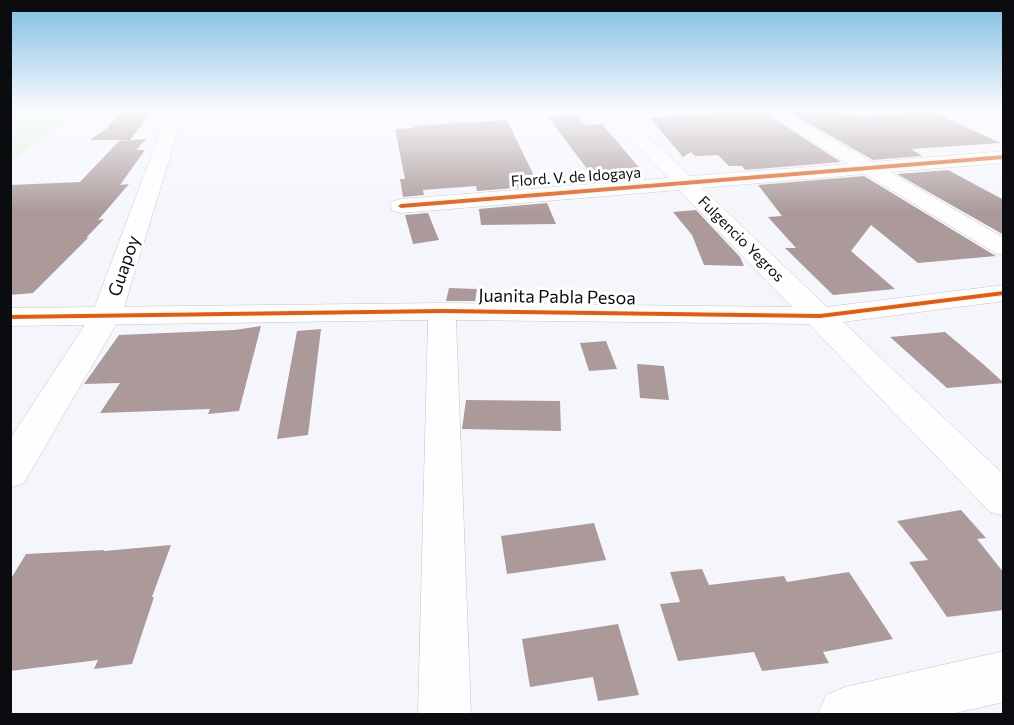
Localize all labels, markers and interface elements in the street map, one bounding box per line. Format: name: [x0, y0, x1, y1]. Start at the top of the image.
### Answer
street label: Flord. V. de Idogaya: [510, 163, 642, 191]
street label: Fulgencio Yegros: [694, 192, 788, 286]
street label: Guapoy: [104, 233, 144, 299]
street label: Juanita Pabla Pesoa: [478, 285, 636, 309]

